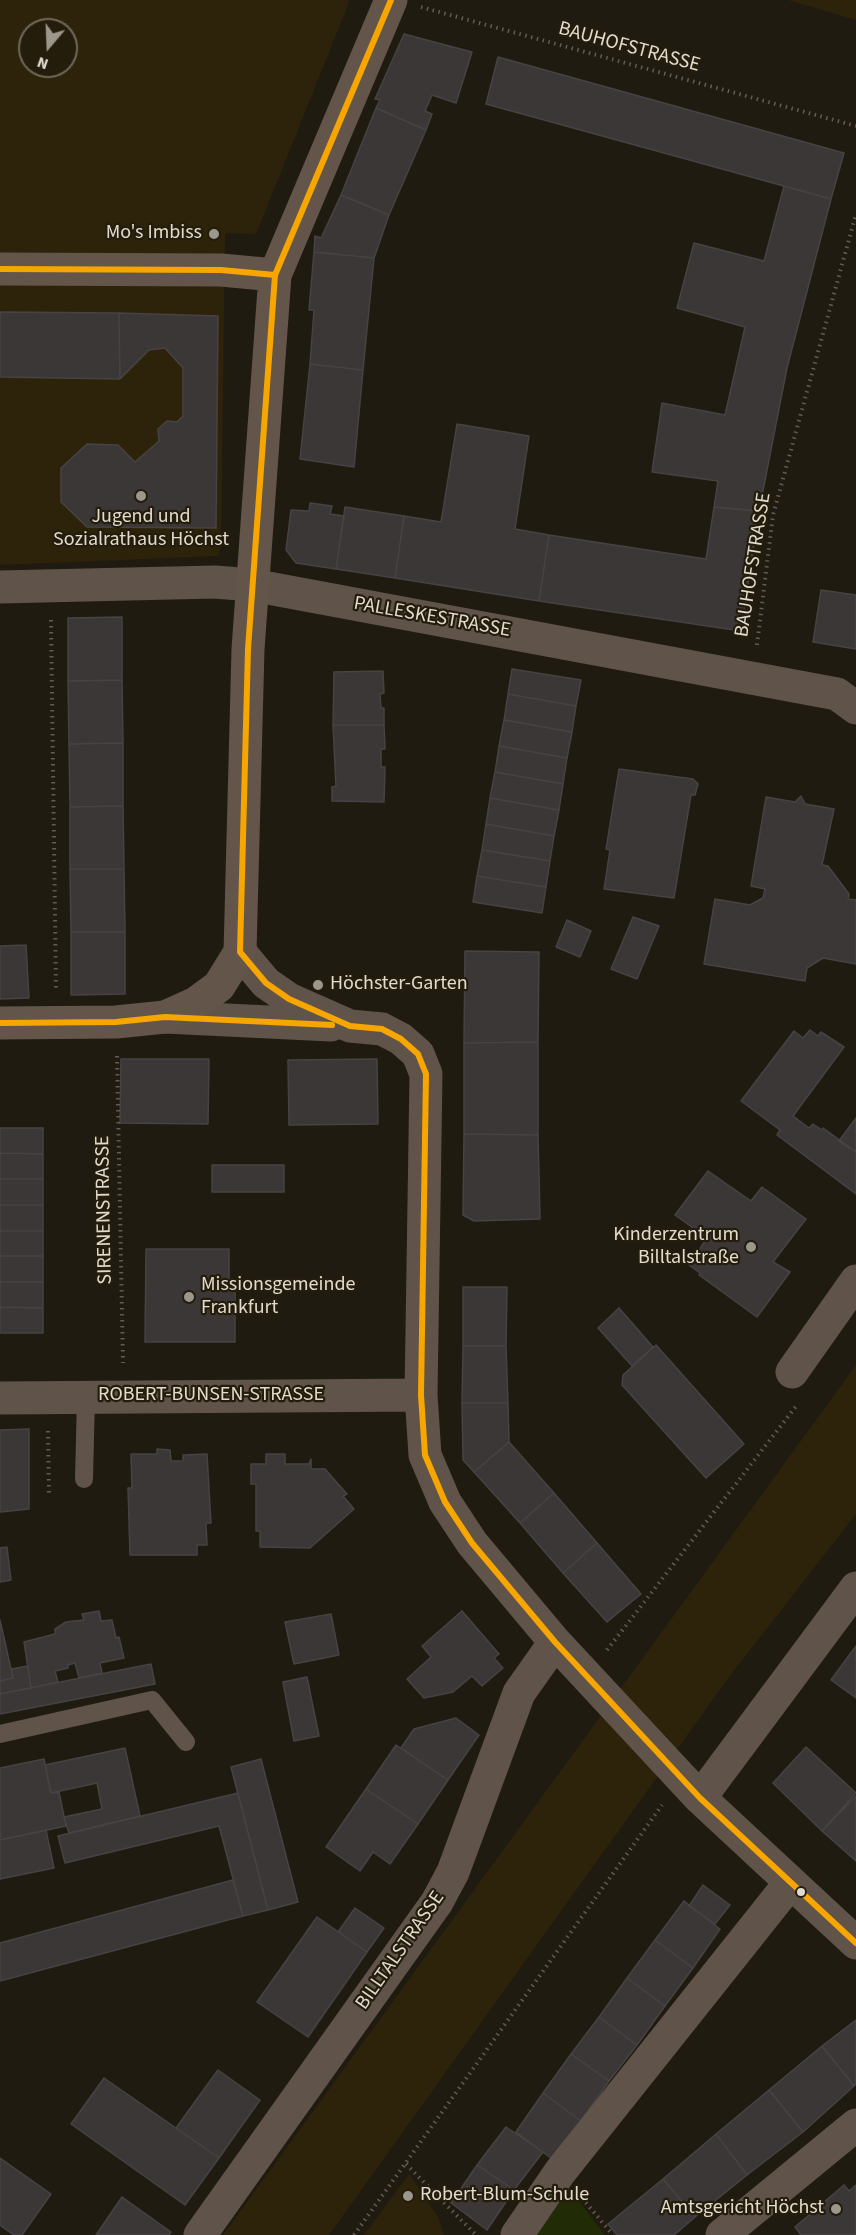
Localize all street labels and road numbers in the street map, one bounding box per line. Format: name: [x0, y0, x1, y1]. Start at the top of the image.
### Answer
street label: BAUHOFSTRASSE: [555, 18, 703, 78]
street label: BAUHOFSTRASSE: [731, 491, 777, 639]
street label: PALLESKESTRASSE: [352, 592, 512, 644]
street label: SIRENENSTRASSE: [92, 1135, 118, 1285]
street label: ROBERT-BUNSEN-STRASSE: [98, 1384, 324, 1408]
street label: BILLTALSTRASSE: [351, 1887, 451, 2015]

